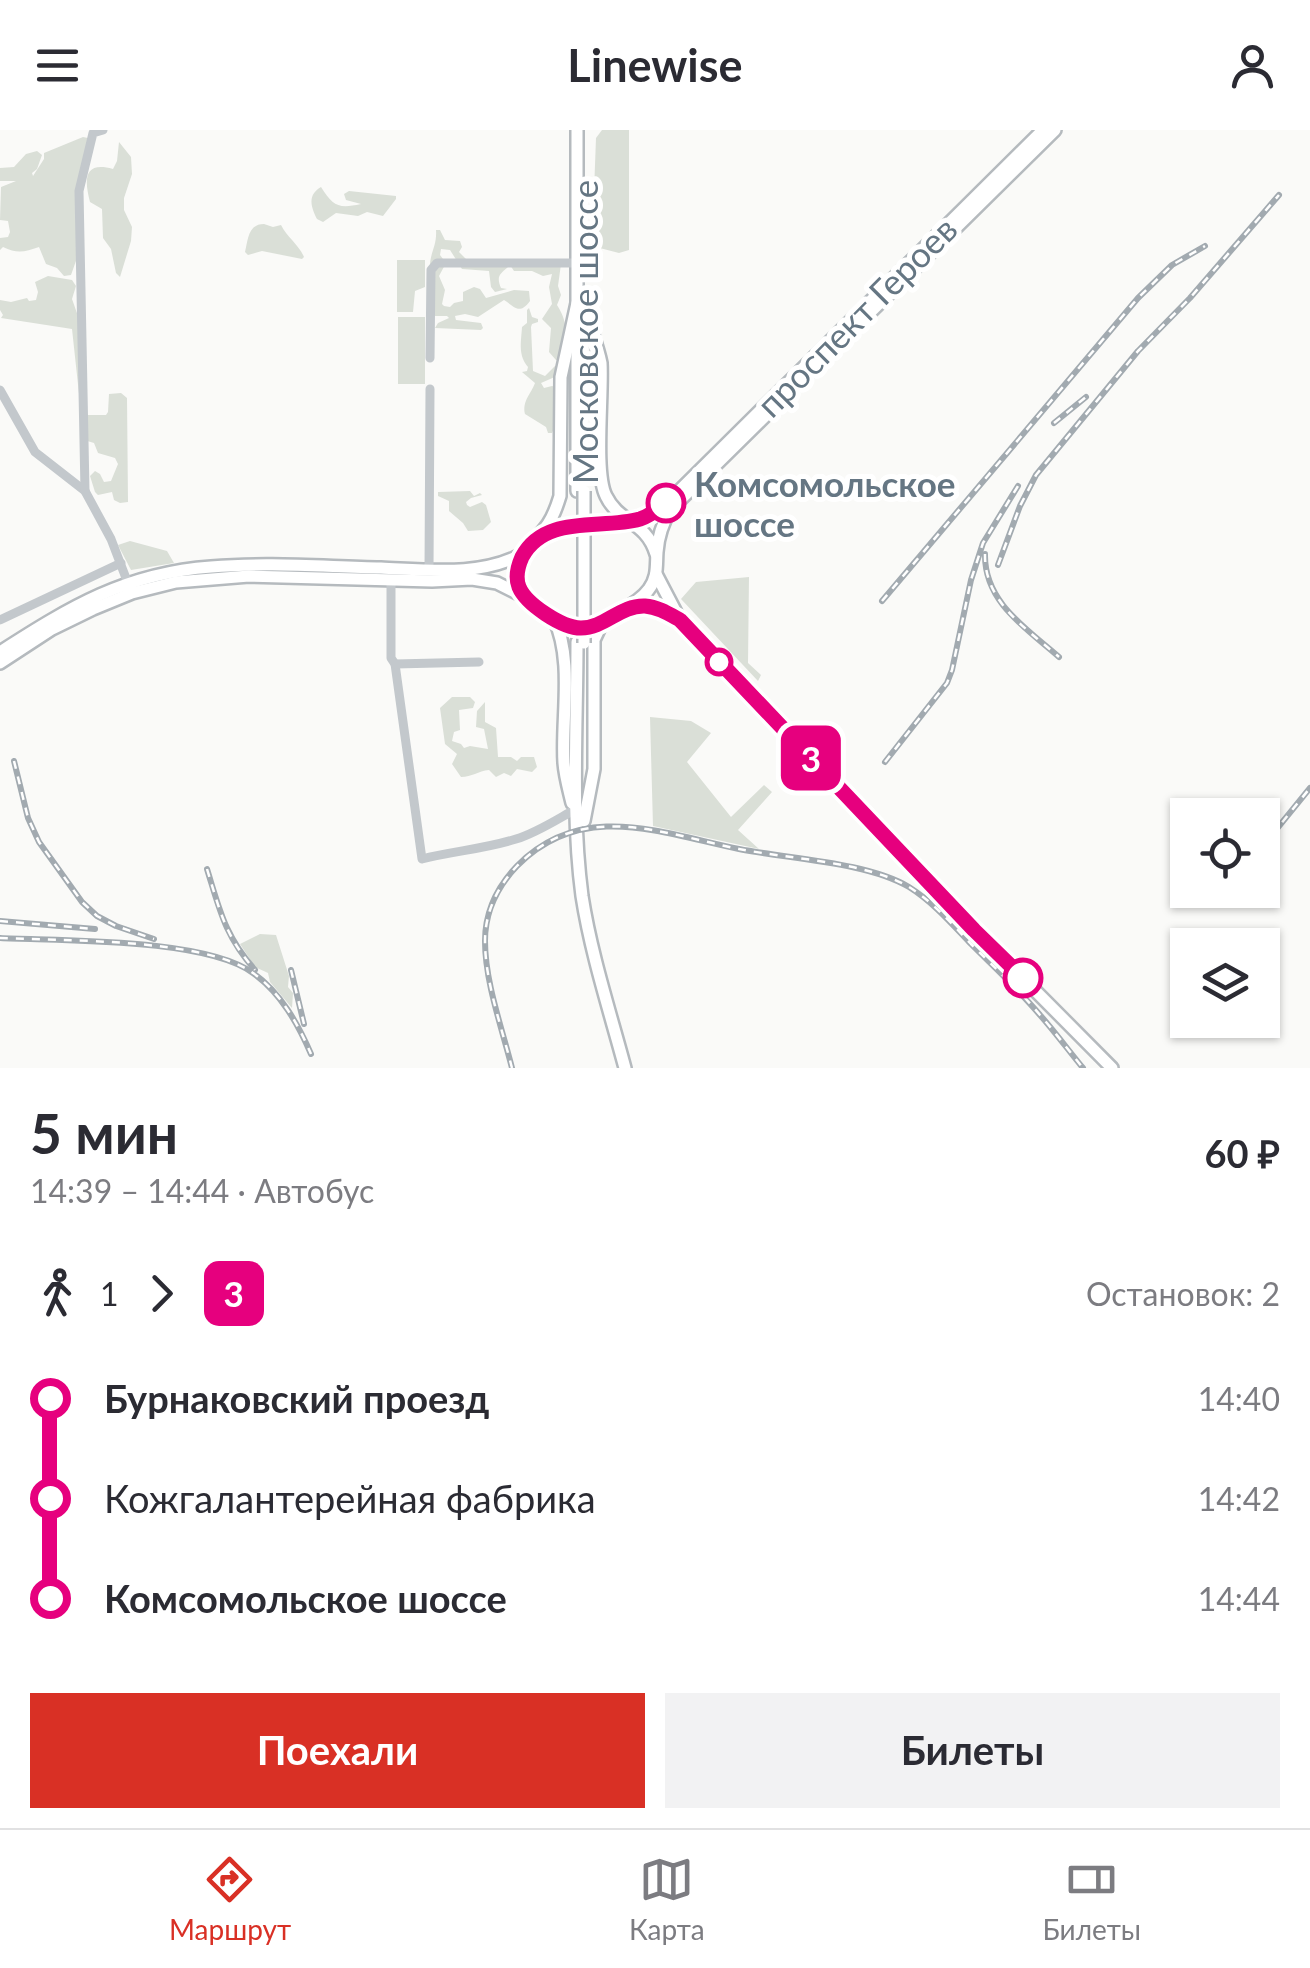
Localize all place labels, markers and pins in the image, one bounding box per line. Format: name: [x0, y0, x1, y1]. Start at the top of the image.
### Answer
place label: Комсомольское шоссе: [694, 462, 955, 544]
marker: Комсомольское шоссе: [647, 484, 685, 522]
unlabelled marker: [706, 649, 732, 675]
unlabelled marker: [1004, 959, 1042, 997]

